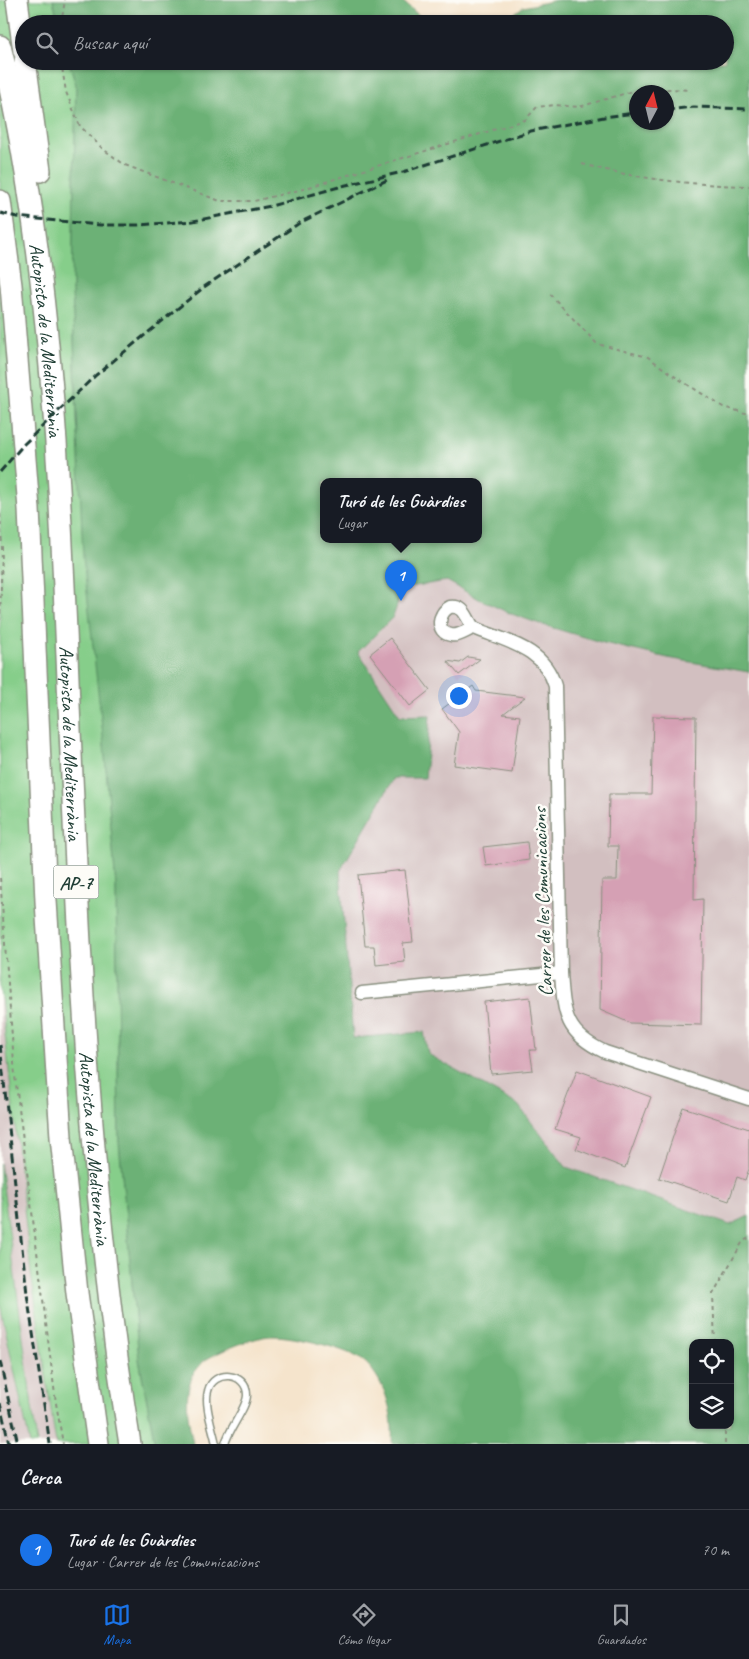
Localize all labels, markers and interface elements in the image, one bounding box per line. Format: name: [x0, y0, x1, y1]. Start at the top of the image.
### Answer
search box: [15, 15, 734, 70]
icon: search: [33, 29, 61, 57]
text: Buscar aquí: [73, 31, 147, 55]
north arrow: [629, 85, 674, 130]
street label: Autopista de la Mediterrània: [23, 242, 68, 440]
popup: [320, 478, 482, 543]
text: Turó de les Guàrdies: [337, 489, 465, 513]
text: Lugar: [337, 513, 367, 533]
pin: 1: [385, 560, 417, 601]
street label: Autopista de la Mediterrània: [54, 646, 87, 843]
your location: [446, 683, 472, 709]
street label: Carrer de les Comunicacions: [527, 805, 558, 997]
road number: AP-7: [54, 866, 98, 899]
street label: Autopista de la Mediterrània: [74, 1051, 115, 1249]
map controls: [689, 1339, 734, 1429]
button: locate: [689, 1339, 734, 1384]
button: layers: [689, 1384, 734, 1429]
text: Cerca: [20, 1464, 61, 1490]
text: Turó de les Guàrdies: [67, 1528, 195, 1552]
text: 1: [32, 1540, 40, 1560]
text: 70 m: [702, 1540, 729, 1560]
text: Lugar · Carrer de les Comunicacions: [67, 1552, 259, 1572]
tab: Mapa: [103, 1601, 131, 1648]
tab: Cómo llegar: [337, 1601, 390, 1648]
tab: Guardados: [597, 1601, 646, 1648]

